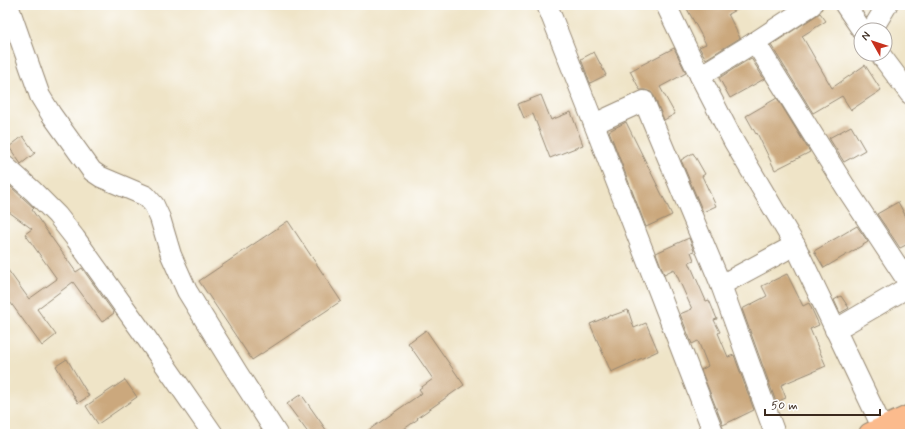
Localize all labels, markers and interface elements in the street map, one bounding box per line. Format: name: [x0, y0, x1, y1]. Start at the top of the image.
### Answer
north arrow: [853, 22, 893, 62]
text: N: [858, 29, 874, 44]
scale bar: [765, 391, 880, 417]
text: 50 m: [771, 398, 798, 414]

